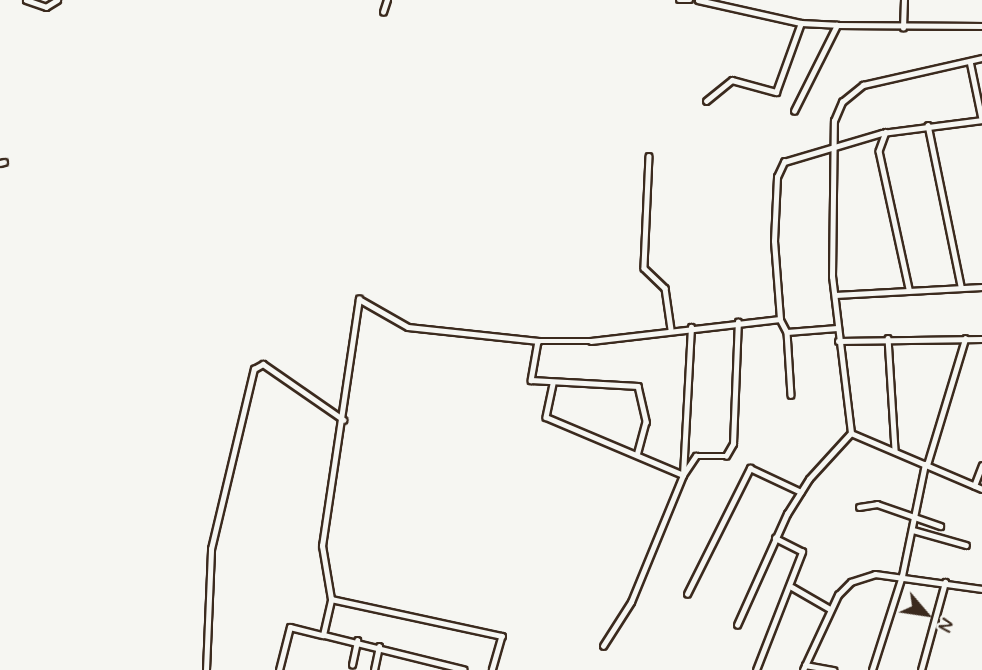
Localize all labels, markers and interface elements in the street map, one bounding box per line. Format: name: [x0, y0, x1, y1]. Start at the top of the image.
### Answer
north arrow: [891, 579, 961, 649]
text: N: [931, 613, 959, 636]

